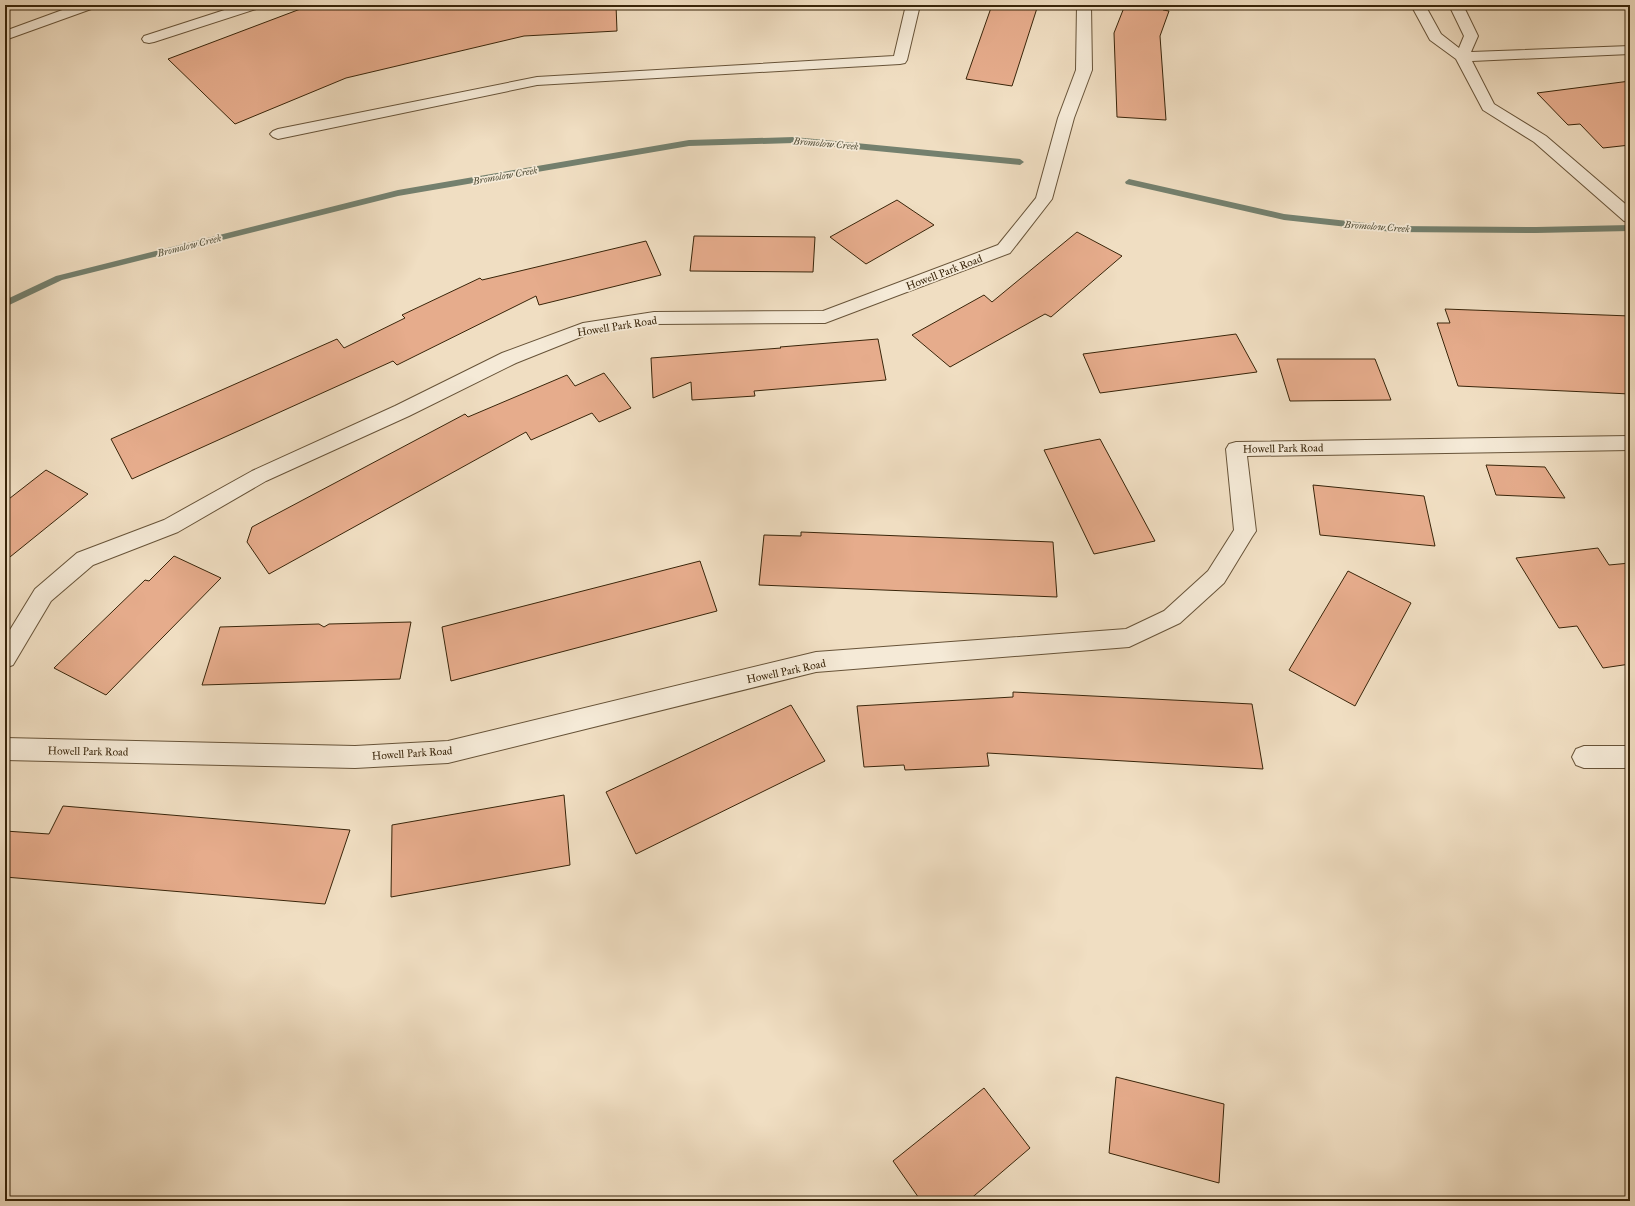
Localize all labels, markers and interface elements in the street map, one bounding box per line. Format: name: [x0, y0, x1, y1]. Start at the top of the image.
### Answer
water label: Bromolow Creek: [792, 135, 860, 153]
water label: Bromolow Creek: [471, 164, 539, 188]
water label: Bromolow Creek: [1343, 219, 1411, 235]
water label: Bromolow Creek: [155, 232, 223, 260]
street label: Howell Park Road: [904, 252, 985, 293]
street label: Howell Park Road: [576, 314, 658, 339]
street label: Howell Park Road: [1243, 441, 1324, 456]
street label: Howell Park Road: [745, 657, 827, 686]
street label: Howell Park Road: [48, 744, 129, 759]
street label: Howell Park Road: [371, 744, 453, 763]

